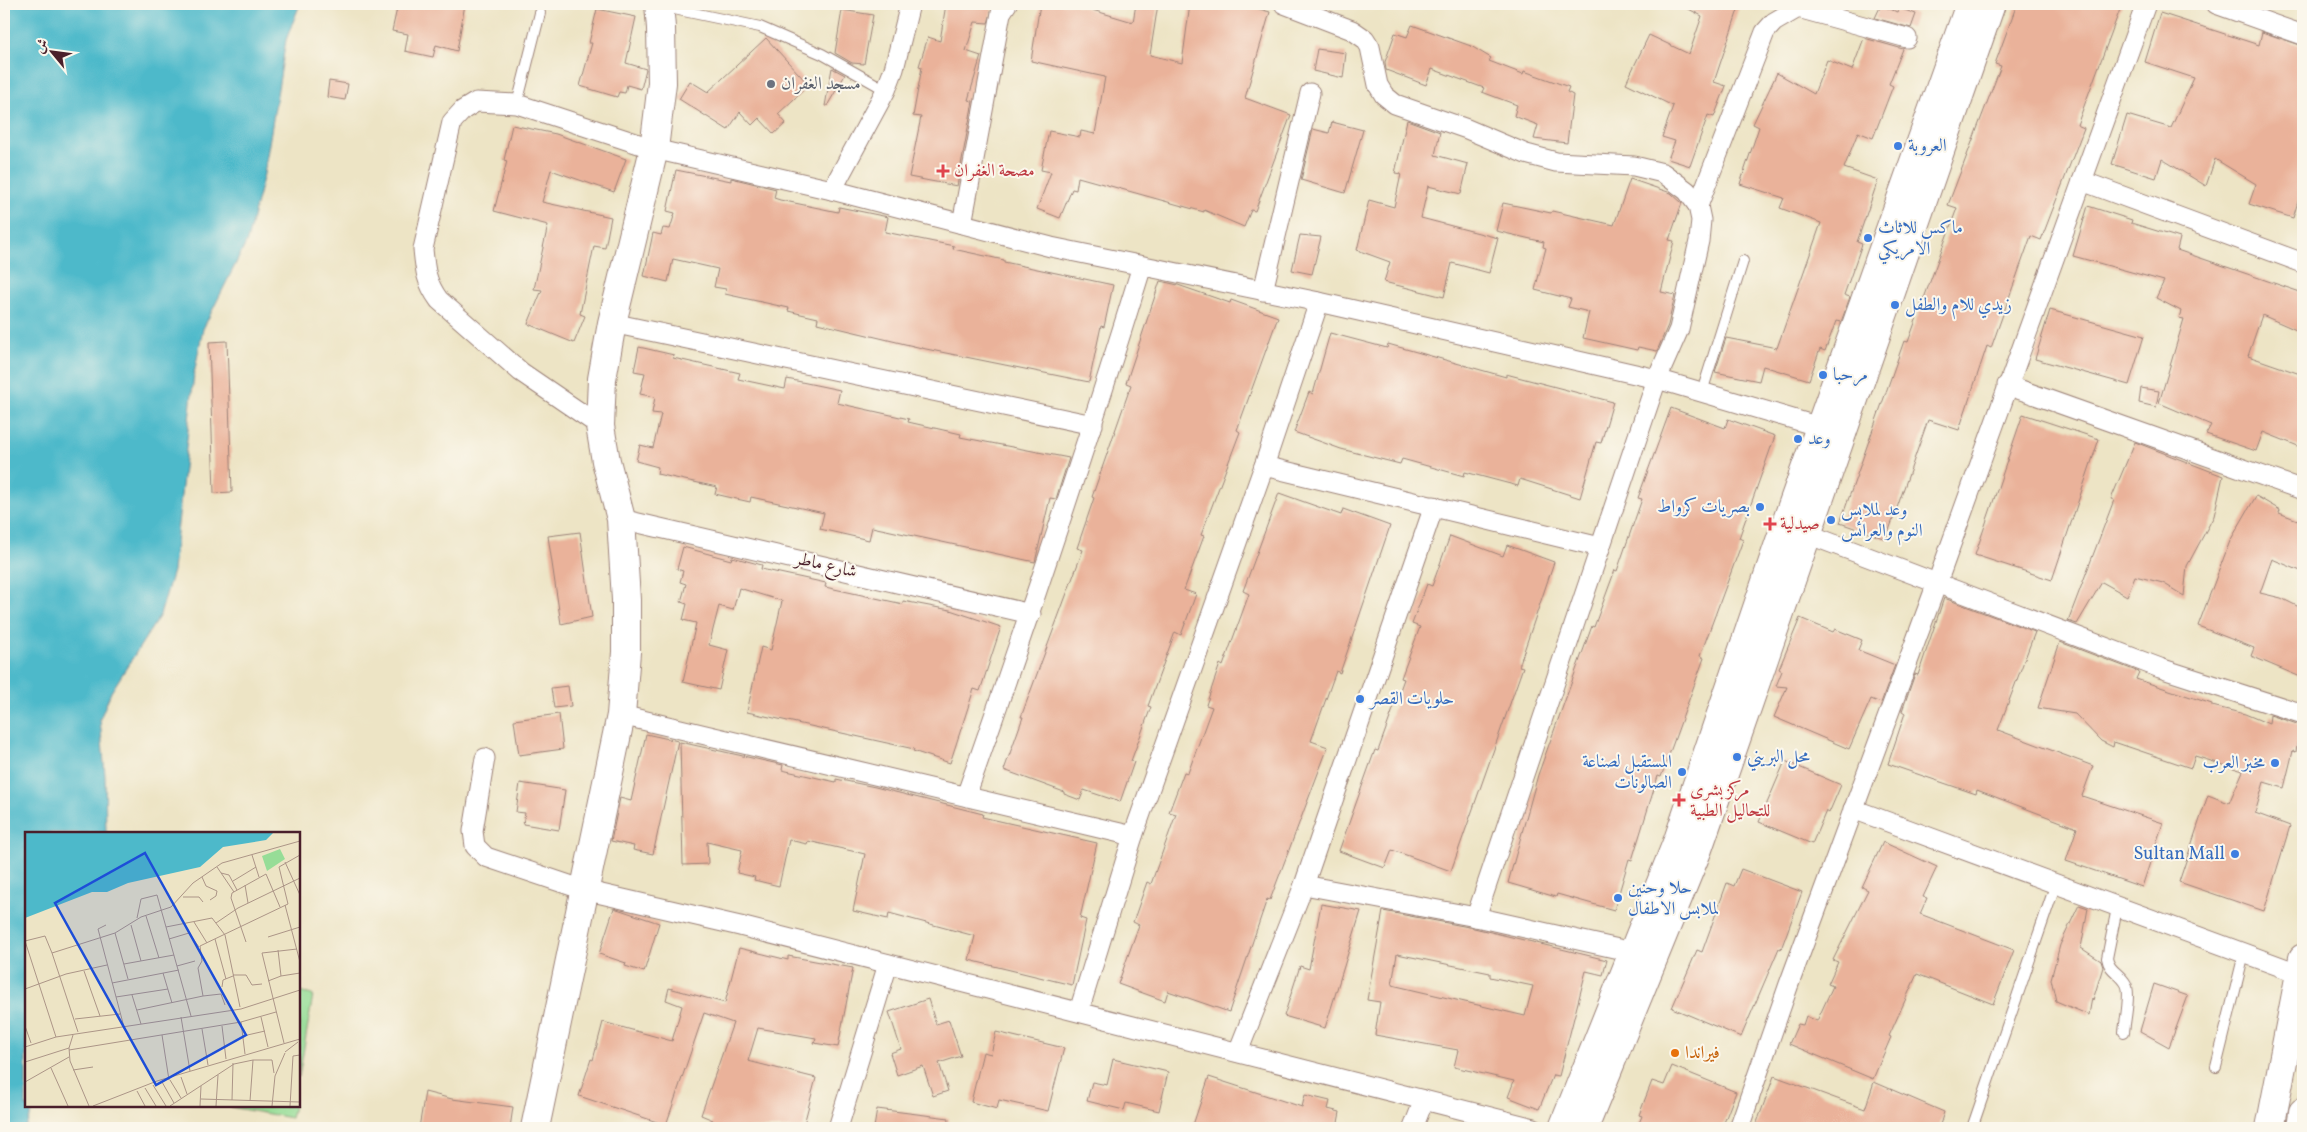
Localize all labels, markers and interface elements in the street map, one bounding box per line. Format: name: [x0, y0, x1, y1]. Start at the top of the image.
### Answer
north arrow: [28, 28, 78, 78]
text: ش: [30, 36, 54, 57]
place label: مسجد الغفران: [781, 72, 861, 97]
marker: مسجد الغفران: [765, 78, 777, 90]
place label: العروبة: [1908, 134, 1947, 159]
marker: العروبة: [1892, 140, 1904, 152]
place label: مصحة الغفران: [954, 159, 1035, 184]
marker: مصحة الغفران: [936, 164, 950, 178]
place label: ماكس للاثاث الامريكي: [1878, 216, 1963, 265]
marker: ماكس للاثاث الامريكي: [1862, 232, 1874, 244]
place label: زيدي للام والطفل: [1905, 293, 2012, 320]
marker: زيدي للام والطفل: [1889, 299, 1901, 311]
place label: مرحبا: [1833, 363, 1868, 388]
marker: مرحبا: [1817, 369, 1829, 381]
place label: وعد: [1808, 427, 1831, 452]
marker: وعد: [1792, 433, 1804, 445]
place label: بصريات كرواط: [1657, 495, 1750, 520]
place label: وعد لملابس النوم والعرائس: [1841, 498, 1923, 546]
marker: بصريات كرواط: [1754, 501, 1766, 513]
place label: صيدلية: [1780, 512, 1820, 537]
marker: وعد لملابس النوم والعرائس: [1825, 514, 1837, 526]
marker: صيدلية: [1764, 518, 1776, 530]
street label: شارع ماطر: [791, 546, 859, 586]
place label: حلويات القصر: [1368, 687, 1454, 712]
marker: حلويات القصر: [1354, 693, 1366, 705]
place label: محل البريني: [1747, 745, 1810, 772]
place label: المستقبل لصناعة الصالونات: [1582, 750, 1672, 796]
marker: محل البريني: [1731, 751, 1743, 763]
place label: مخبز العرب: [2202, 751, 2265, 776]
marker: مخبز العرب: [2269, 757, 2281, 769]
marker: المستقبل لصناعة الصالونات: [1676, 766, 1688, 778]
place label: مركز بشرى للتحاليل الطبية: [1690, 778, 1770, 824]
marker: مركز بشرى للتحاليل الطبية: [1672, 793, 1686, 807]
inset map: [25, 832, 300, 1107]
place label: Sultan Mall: [2133, 842, 2225, 867]
marker: Sultan Mall: [2229, 848, 2241, 860]
place label: حلا وحنين لملابس الاطفال: [1628, 876, 1719, 922]
marker: حلا وحنين لملابس الاطفال: [1612, 892, 1624, 904]
place label: فيراندا: [1685, 1041, 1720, 1066]
marker: فيراندا: [1669, 1047, 1681, 1059]

